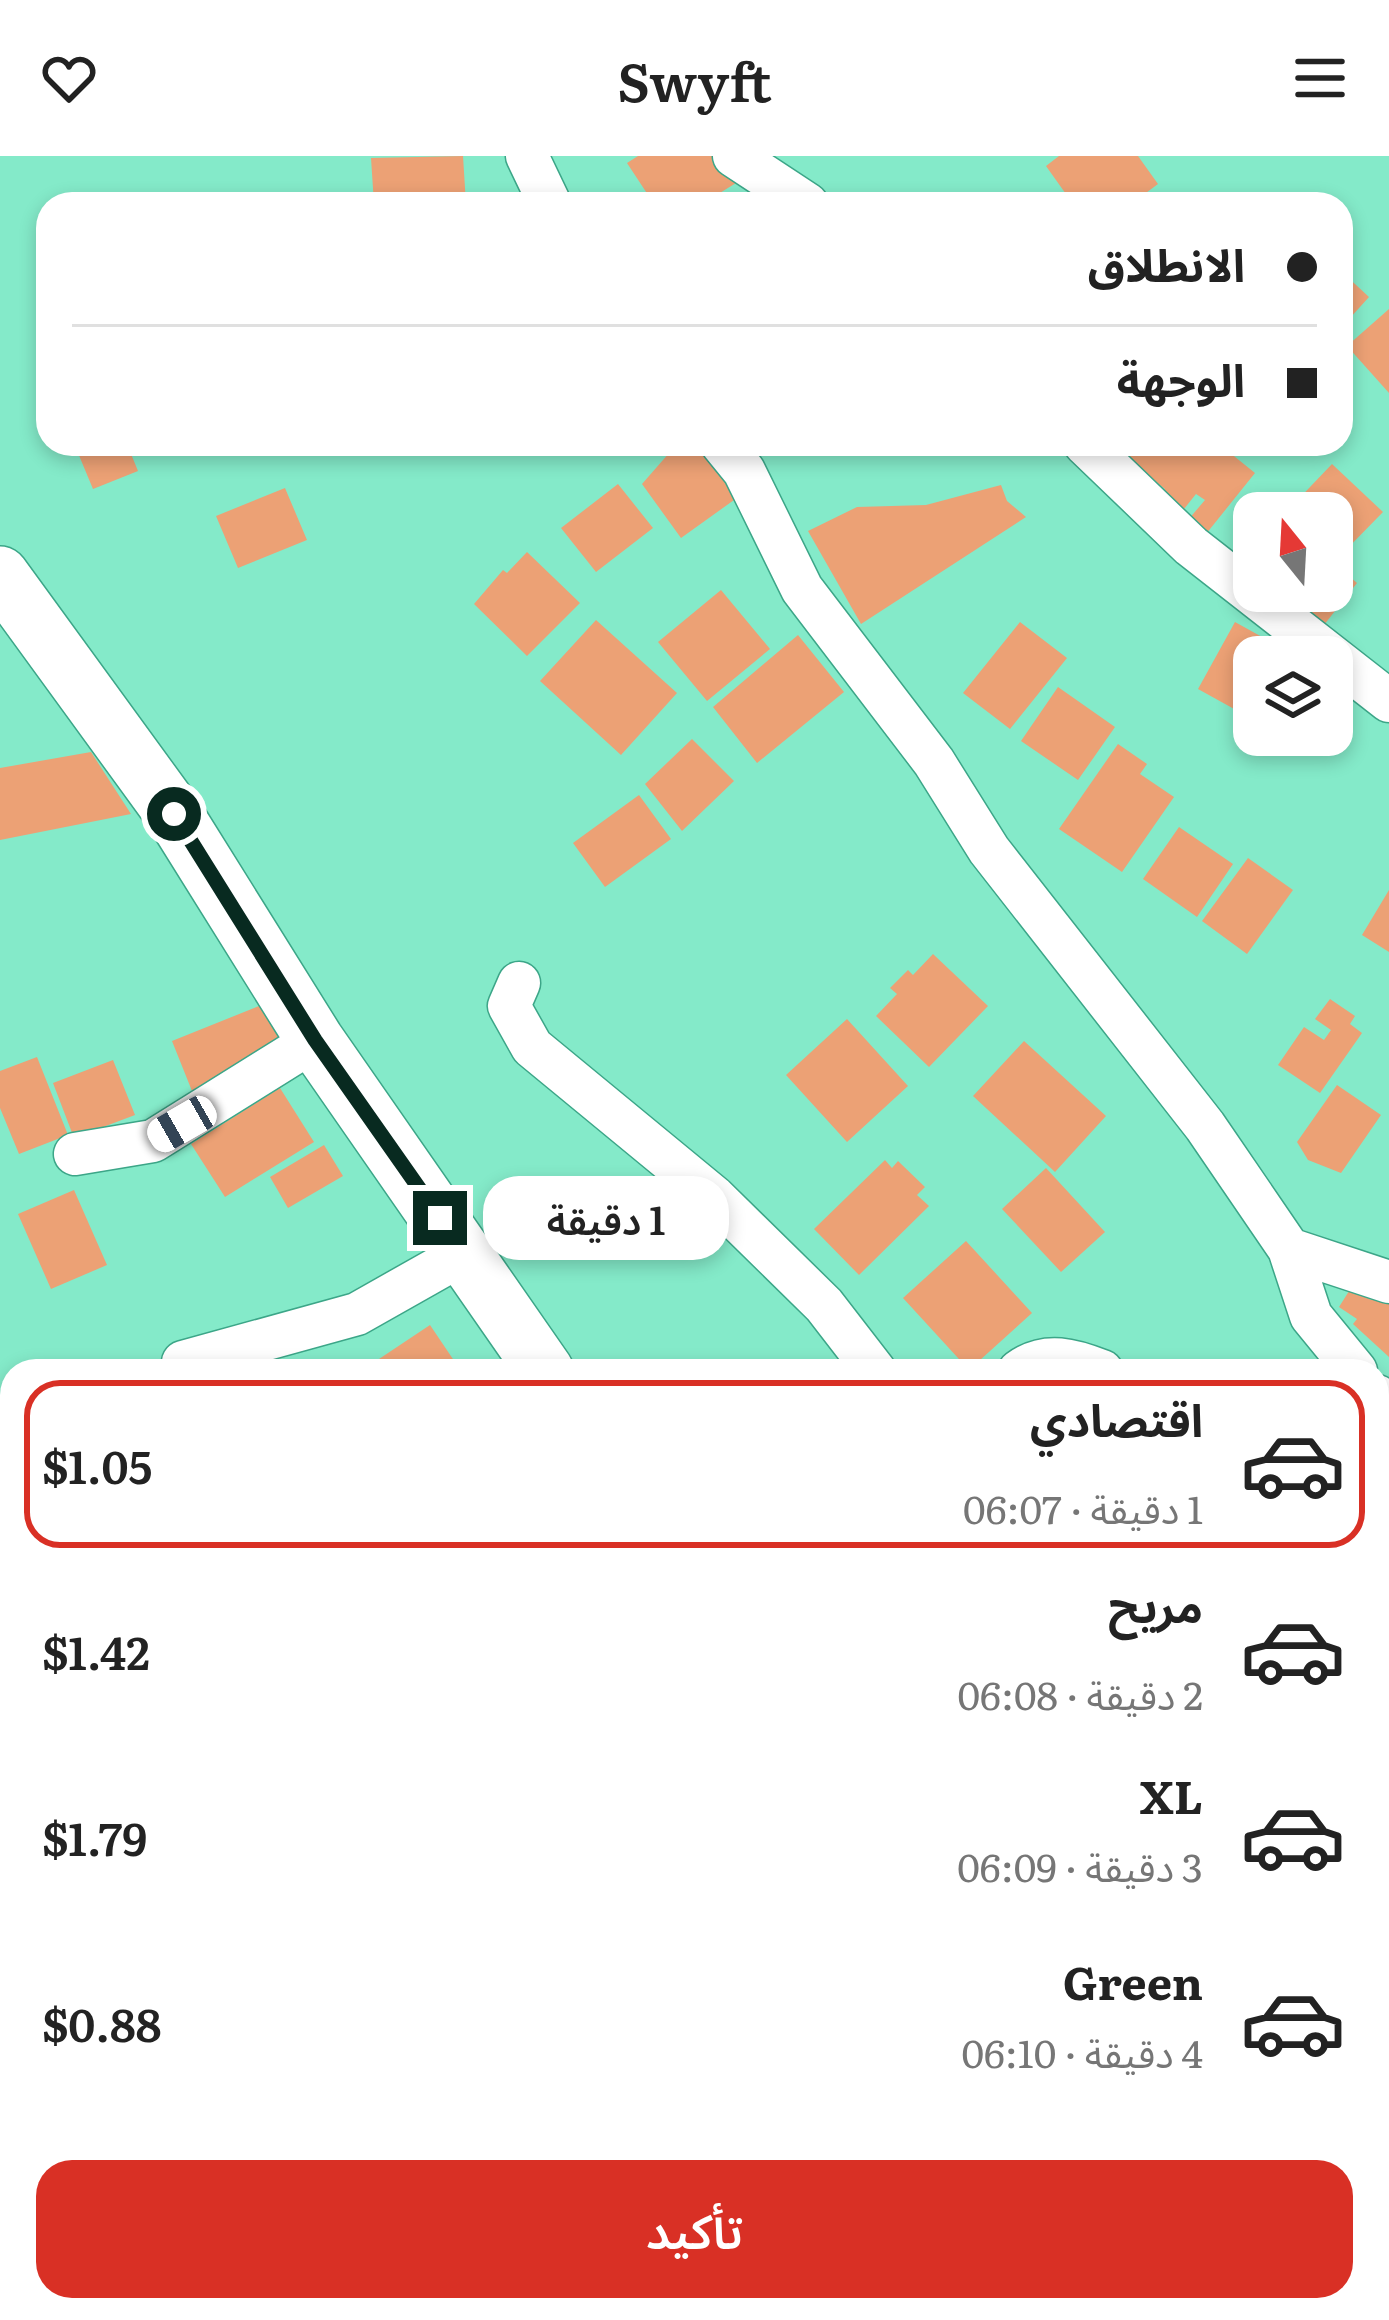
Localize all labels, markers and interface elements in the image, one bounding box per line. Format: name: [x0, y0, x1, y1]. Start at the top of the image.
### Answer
text: Swyft: [617, 38, 772, 119]
icon: heart: [36, 45, 102, 111]
icon: menu: [1287, 45, 1353, 111]
text: الانطلاق: [1088, 229, 1245, 296]
text: الوجهة: [1117, 344, 1245, 411]
north arrow: [1233, 492, 1353, 612]
map controls: [1233, 492, 1353, 756]
button: layers: [1233, 636, 1353, 756]
route start: [147, 787, 201, 841]
car: [142, 1090, 222, 1158]
callout: 1 دقيقة: [482, 1176, 728, 1260]
text: 1 دقيقة: [547, 1189, 665, 1247]
route end: [413, 1191, 467, 1245]
text: اقتصادي: [1030, 1384, 1203, 1451]
icon: car: [1239, 1410, 1347, 1518]
text: $1.05: [42, 1431, 152, 1498]
text: 1 دقيقة · 06:07: [963, 1478, 1203, 1536]
text: مريح: [1108, 1570, 1203, 1637]
icon: car: [1239, 1596, 1347, 1704]
text: $1.42: [42, 1617, 150, 1684]
text: 2 دقيقة · 06:08: [957, 1664, 1203, 1722]
text: XL: [1140, 1761, 1203, 1828]
icon: car: [1239, 1782, 1347, 1890]
text: $1.79: [42, 1803, 147, 1870]
text: 3 دقيقة · 06:09: [957, 1836, 1203, 1894]
text: Green: [1063, 1947, 1203, 2014]
icon: car: [1239, 1968, 1347, 2076]
text: $0.88: [42, 1989, 162, 2056]
text: 4 دقيقة · 06:10: [961, 2022, 1203, 2080]
button: تأكيد: [36, 2160, 1353, 2298]

